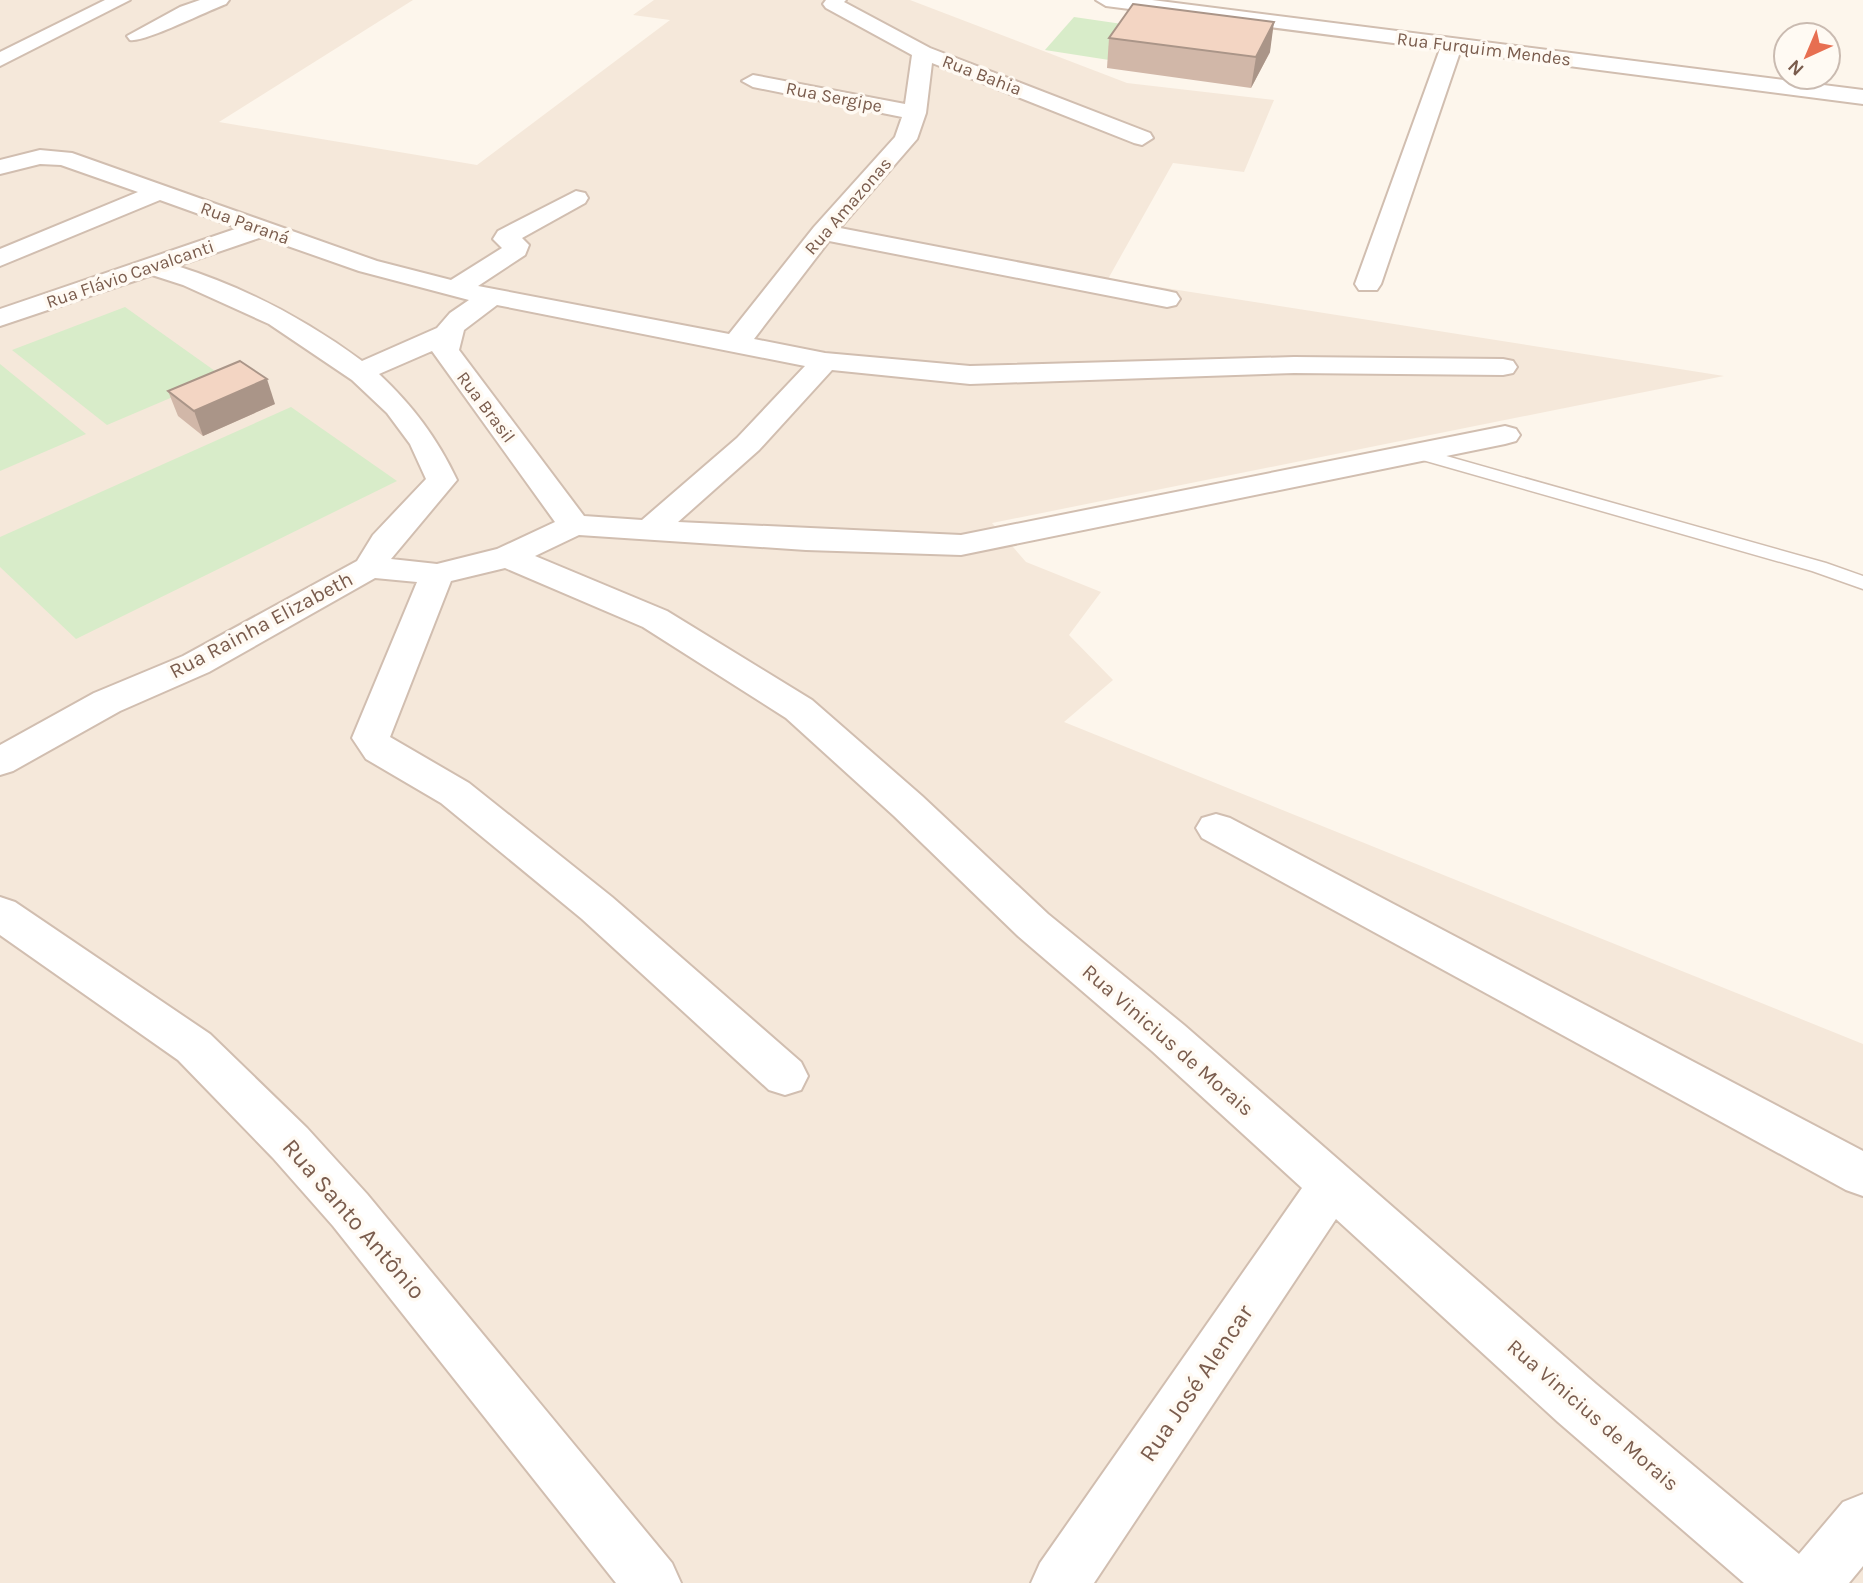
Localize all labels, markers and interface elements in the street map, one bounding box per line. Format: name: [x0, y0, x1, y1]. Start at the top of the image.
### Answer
north arrow: [1772, 21, 1842, 91]
street label: Rua Furquim Mendes: [1396, 27, 1572, 71]
street label: Rua Bahia: [939, 50, 1025, 100]
text: N: [1783, 55, 1808, 80]
street label: Rua Sergipe: [784, 77, 884, 117]
street label: Rua Amazonas: [800, 153, 896, 259]
street label: Rua Paraná: [197, 197, 293, 249]
street label: Rua Flávio Cavalcanti: [43, 235, 217, 313]
street label: Rua Brasil: [452, 367, 520, 447]
street label: Rua Rainha Elizabeth: [165, 567, 357, 683]
street label: Rua Vinicius de Morais: [1078, 959, 1258, 1121]
street label: Rua Santo Antônio: [277, 1133, 431, 1305]
street label: Rua José Alencar: [1133, 1299, 1259, 1467]
street label: Rua Vinicius de Morais: [1503, 1334, 1683, 1496]

